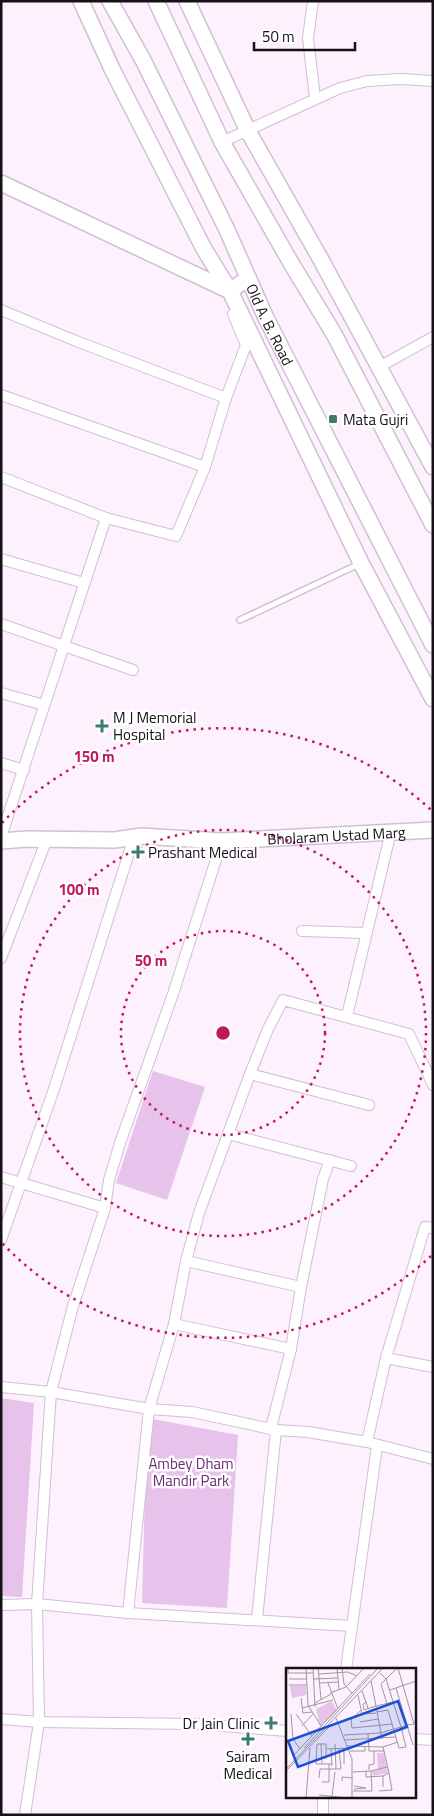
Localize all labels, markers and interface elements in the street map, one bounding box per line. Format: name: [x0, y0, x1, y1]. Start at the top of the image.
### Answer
scale bar: [254, 20, 355, 52]
text: 50 m: [262, 25, 295, 48]
street label: Old A. B. Road: [241, 280, 300, 369]
place label: Mata Gujri: [343, 408, 408, 431]
marker: Mata Gujri: [327, 413, 339, 425]
place label: M J Memorial Hospital: [113, 706, 197, 746]
marker: M J Memorial Hospital: [95, 719, 109, 733]
text: 150 m: [73, 745, 115, 768]
street label: Bholaram Ustad Marg: [267, 820, 406, 850]
place label: Prashant Medical: [148, 841, 258, 864]
marker: Prashant Medical: [132, 846, 144, 858]
text: 100 m: [58, 878, 100, 901]
text: 50 m: [135, 949, 167, 972]
centre of rings: [214, 1024, 232, 1042]
park label: Ambey Dham Mandir Park: [148, 1452, 234, 1492]
inset map: [286, 1668, 416, 1798]
place label: Dr Jain Clinic: [183, 1712, 260, 1735]
marker: Dr Jain Clinic: [264, 1716, 278, 1730]
marker: Sairam Medical: [242, 1733, 254, 1745]
place label: Sairam Medical: [224, 1745, 272, 1785]

